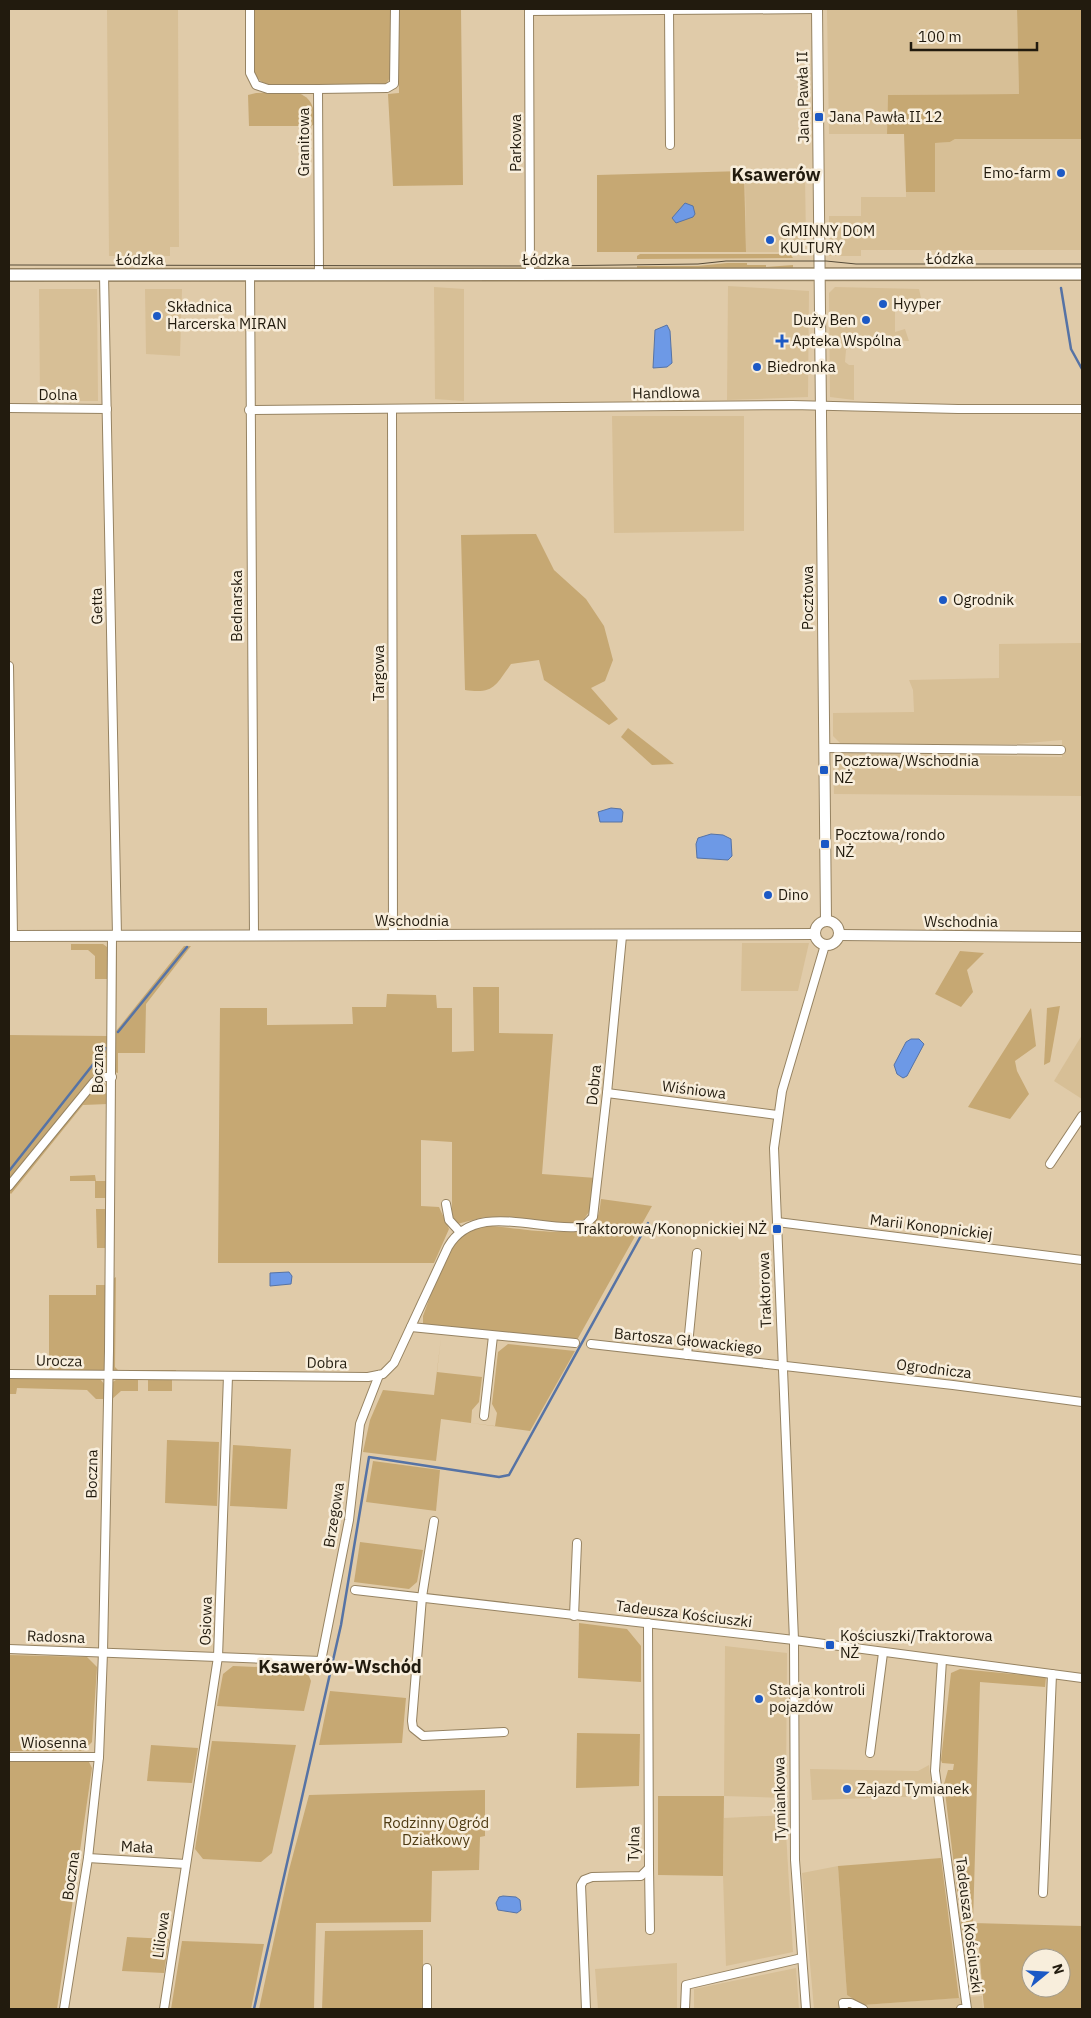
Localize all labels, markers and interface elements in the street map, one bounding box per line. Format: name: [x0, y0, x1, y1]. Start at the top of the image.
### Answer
scale bar: [911, 20, 1037, 52]
text: 100 m: [918, 27, 962, 46]
street label: Jana Pawła II: [792, 51, 813, 143]
street label: Granitowa: [294, 107, 313, 177]
place label: Jana Pawła II 12: [829, 107, 942, 126]
marker: Jana Pawła II 12: [813, 111, 825, 123]
street label: Parkowa: [506, 114, 525, 172]
district label: Ksawerów: [731, 163, 821, 186]
place label: Emo-farm: [983, 163, 1051, 182]
marker: Emo-farm: [1055, 167, 1067, 179]
place label: GMINNY DOM KULTURY: [780, 221, 875, 257]
marker: GMINNY DOM KULTURY: [764, 234, 776, 246]
street label: Łódzka: [925, 249, 974, 268]
street label: Łódzka: [115, 250, 164, 269]
street label: Łódzka: [521, 250, 570, 269]
place label: Hyyper: [893, 294, 942, 313]
place label: Składnica Harcerska MIRAN: [167, 297, 287, 333]
marker: Hyyper: [877, 298, 889, 310]
marker: Składnica Harcerska MIRAN: [151, 310, 163, 322]
place label: Duży Ben: [793, 310, 856, 329]
marker: Duży Ben: [860, 314, 872, 326]
place label: Apteka Wspólna: [792, 331, 901, 350]
marker: Apteka Wspólna: [776, 335, 788, 347]
place label: Biedronka: [767, 357, 836, 376]
marker: Biedronka: [751, 361, 763, 373]
street label: Handlowa: [632, 382, 700, 403]
street label: Dolna: [38, 385, 78, 404]
street label: Pocztowa: [798, 566, 817, 630]
street label: Bednarska: [227, 570, 246, 642]
street label: Getta: [87, 587, 106, 625]
place label: Ogrodnik: [953, 590, 1014, 609]
marker: Ogrodnik: [937, 594, 949, 606]
street label: Targowa: [369, 645, 388, 701]
place label: Pocztowa/Wschodnia NŻ: [834, 751, 979, 787]
marker: Pocztowa/Wschodnia NŻ: [818, 764, 830, 776]
place label: Pocztowa/rondo NŻ: [835, 825, 945, 861]
marker: Pocztowa/rondo NŻ: [819, 838, 831, 850]
place label: Dino: [778, 885, 809, 904]
marker: Dino: [762, 889, 774, 901]
street label: Wschodnia: [375, 911, 449, 930]
street label: Wschodnia: [924, 912, 998, 931]
street label: Boczna: [88, 1044, 107, 1094]
street label: Dobra: [582, 1064, 605, 1106]
street label: Wiśniowa: [661, 1076, 727, 1103]
street label: Marii Konopnickiej: [869, 1210, 993, 1243]
place label: Traktorowa/Konopnickiej NŻ: [576, 1219, 767, 1238]
marker: Traktorowa/Konopnickiej NŻ: [771, 1223, 783, 1235]
street label: Traktorowa: [754, 1252, 775, 1328]
street label: Bartosza Głowackiego: [613, 1323, 763, 1358]
street label: Urocza: [36, 1351, 82, 1370]
street label: Dobra: [307, 1353, 347, 1372]
street label: Ogrodnicza: [895, 1354, 973, 1383]
street label: Boczna: [82, 1449, 101, 1499]
street label: Brzegowa: [319, 1481, 348, 1549]
street label: Osiowa: [195, 1596, 216, 1646]
street label: Tadeusza Kościuszki: [615, 1596, 753, 1631]
street label: Radosna: [27, 1626, 86, 1647]
place label: Kościuszki/Traktorowa NŻ: [840, 1626, 993, 1662]
marker: Kościuszki/Traktorowa NŻ: [824, 1639, 836, 1651]
district label: Ksawerów-Wschód: [258, 1655, 422, 1678]
place label: Stacja kontroli pojazdów: [769, 1680, 865, 1716]
marker: Stacja kontroli pojazdów: [753, 1693, 765, 1705]
street label: Wiosenna: [21, 1733, 87, 1752]
street label: Tymiankowa: [769, 1757, 790, 1841]
place label: Zajazd Tymianek: [857, 1779, 970, 1798]
marker: Zajazd Tymianek: [841, 1783, 853, 1795]
park label: Rodzinny Ogród Działkowy: [383, 1813, 489, 1849]
street label: Tylna: [623, 1826, 644, 1862]
street label: Mała: [120, 1836, 154, 1857]
street label: Boczna: [58, 1850, 83, 1902]
street label: Tadeusza Kościuszki: [952, 1856, 987, 1994]
street label: Liliowa: [148, 1910, 173, 1959]
north arrow: [1021, 1948, 1071, 1998]
text: N: [1048, 1961, 1068, 1977]

